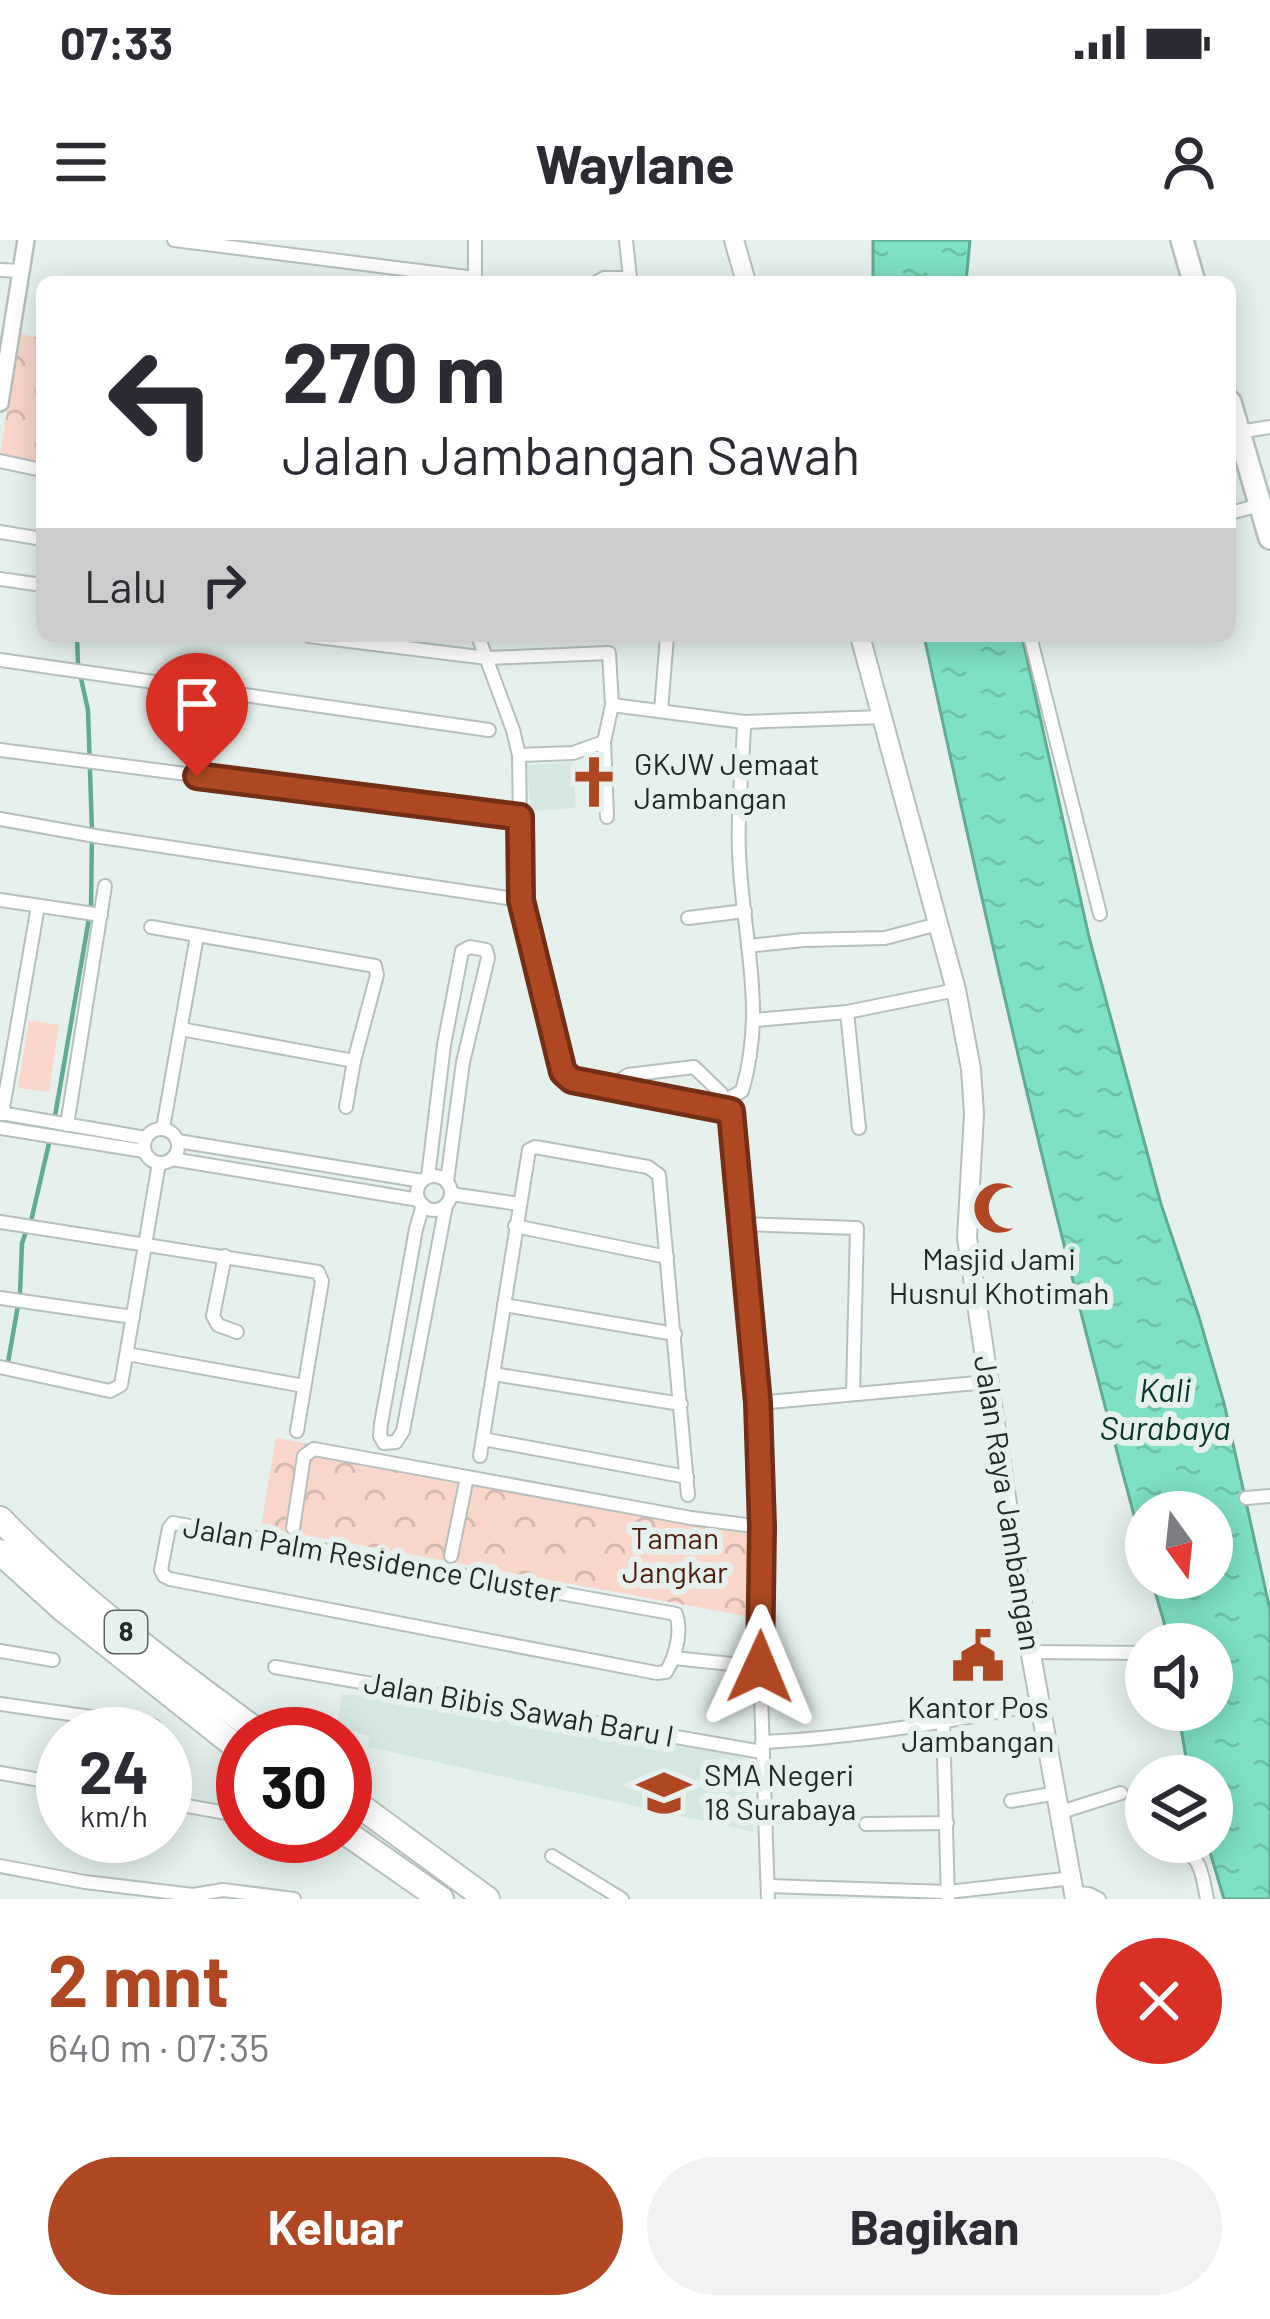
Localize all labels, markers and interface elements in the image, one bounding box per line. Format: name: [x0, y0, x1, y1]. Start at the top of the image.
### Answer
text: 07:33: [60, 15, 173, 69]
icon: menu: [48, 129, 114, 195]
icon: person: [1156, 129, 1222, 195]
text: Waylane: [535, 130, 735, 195]
text: 270 m: [282, 319, 506, 420]
icon: left: [84, 324, 240, 480]
text: Jalan Jambangan Sawah: [282, 421, 860, 486]
icon: right: [191, 552, 257, 618]
text: Lalu: [84, 558, 167, 612]
pin: [146, 653, 248, 776]
icon: arrive: [164, 671, 230, 737]
place label: GKJW Jemaat Jambangan: [634, 745, 820, 815]
church icon: GKJW Jemaat Jambangan: [565, 753, 623, 811]
mosque icon: Masjid Jami Husnul Khotimah: [970, 1179, 1028, 1237]
place label: Masjid Jami Husnul Khotimah: [889, 1240, 1109, 1310]
street label: Jalan Raya Jambangan: [968, 1353, 1050, 1653]
water label: Kali Surabaya: [1099, 1369, 1231, 1447]
north arrow: [1125, 1491, 1233, 1599]
map controls: [1125, 1491, 1233, 1863]
street label: Jalan Palm Residence Cluster: [181, 1507, 564, 1609]
park label: Taman Jangkar: [622, 1519, 728, 1589]
position arrow: [697, 1604, 823, 1730]
road number: 8: [105, 1611, 147, 1653]
button: sound: [1125, 1623, 1233, 1731]
public building icon: Kantor Pos Jambangan: [949, 1627, 1007, 1685]
street label: Jalan Bibis Sawah Baru I: [362, 1663, 677, 1753]
place label: Kantor Pos Jambangan: [902, 1688, 1054, 1758]
speed limit sign: 30: [216, 1707, 372, 1863]
text: 24: [79, 1734, 149, 1806]
button: layers: [1125, 1755, 1233, 1863]
place label: SMA Negeri 18 Surabaya: [704, 1756, 856, 1826]
school or university icon: SMA Negeri 18 Surabaya: [635, 1764, 693, 1822]
text: km/h: [80, 1797, 148, 1833]
text: 2 mnt: [48, 1935, 230, 2021]
button: close: [1096, 1938, 1222, 2064]
text: 640 m · 07:35: [48, 2023, 269, 2070]
button: Keluar: [48, 2157, 623, 2295]
button: Bagikan: [647, 2157, 1222, 2295]

